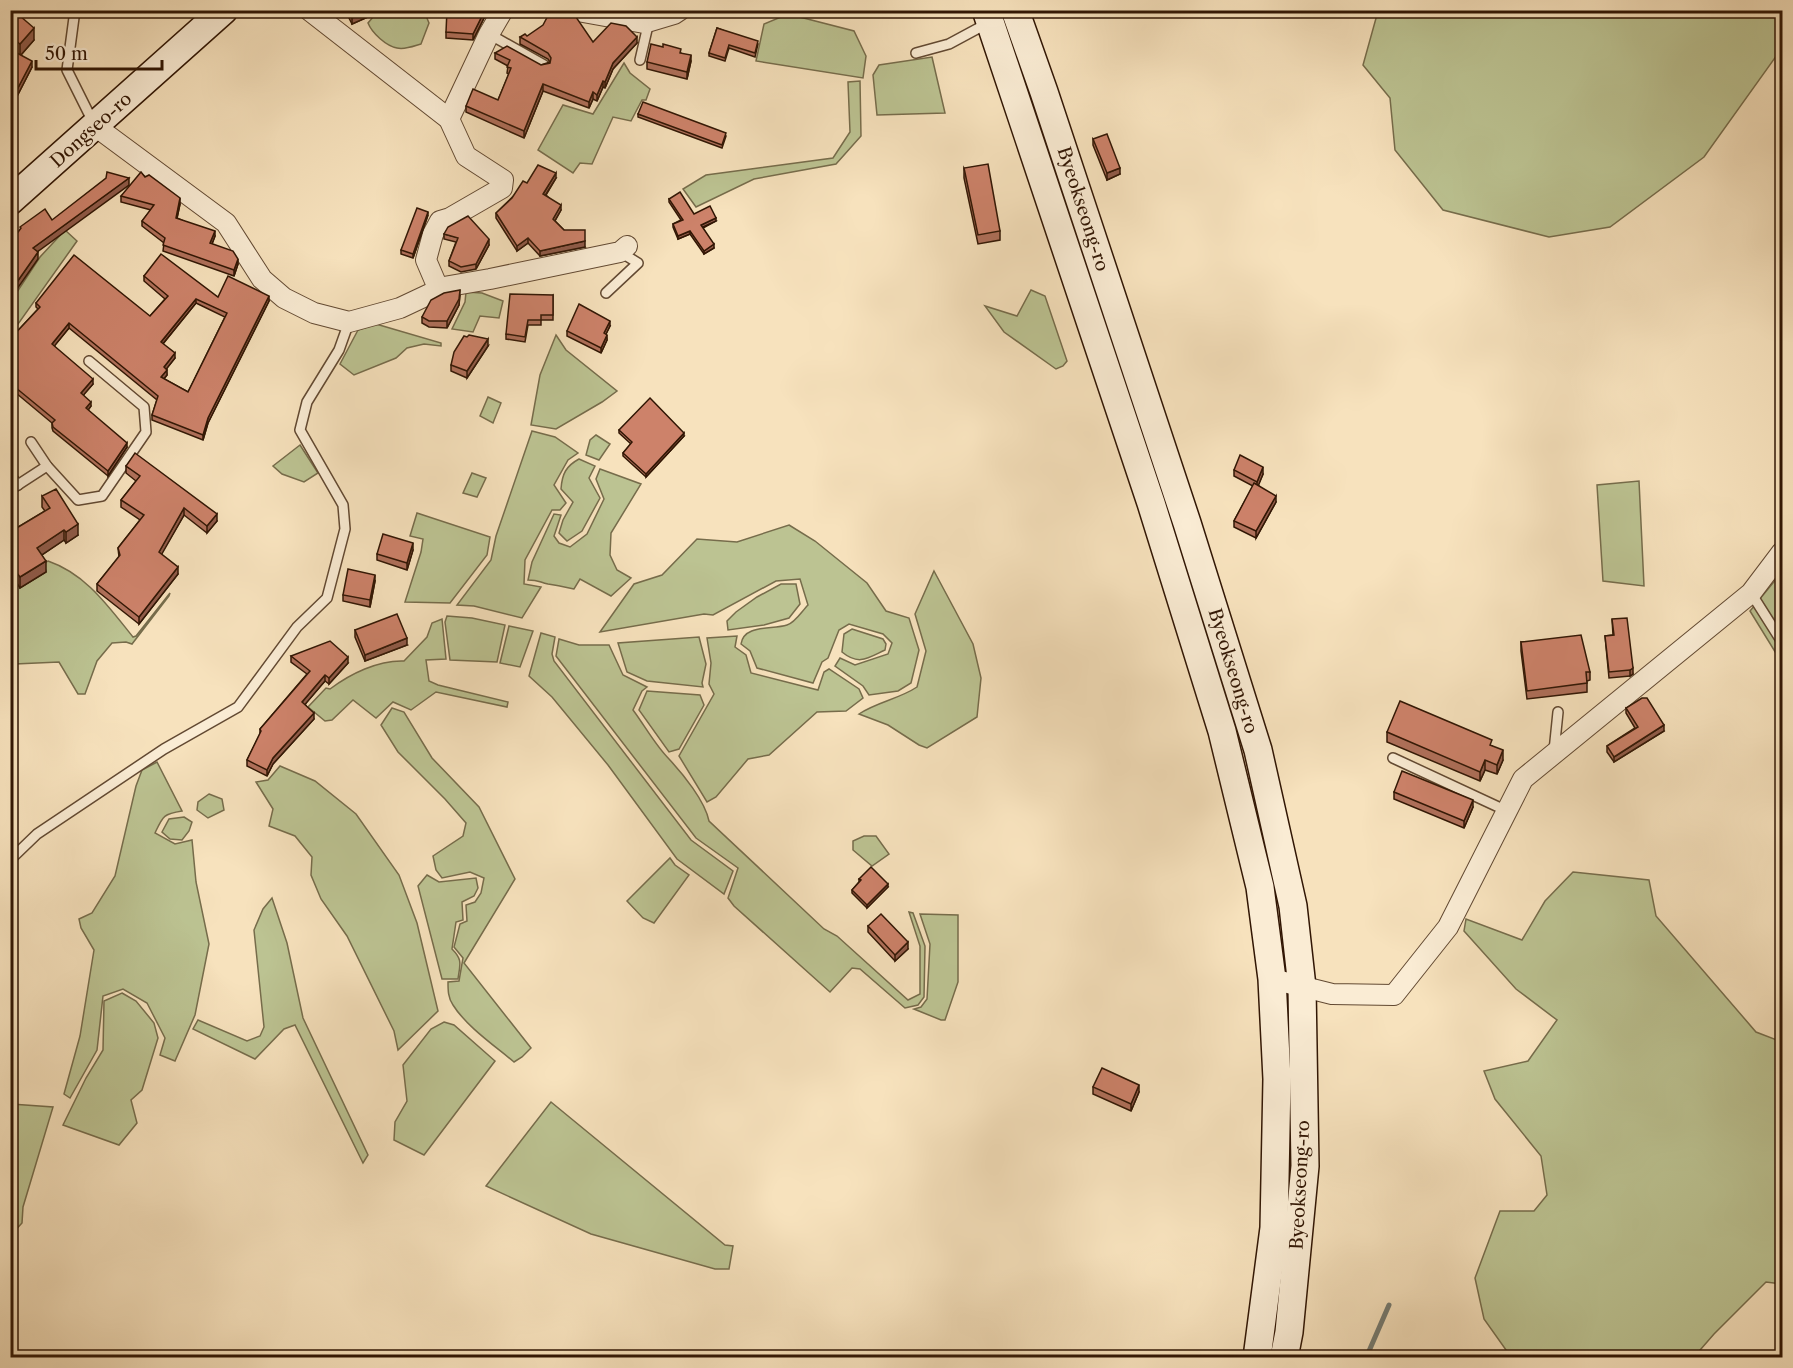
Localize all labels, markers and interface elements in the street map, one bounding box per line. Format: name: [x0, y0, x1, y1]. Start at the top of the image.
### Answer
scale bar: [36, 33, 162, 71]
text: 50 m: [45, 43, 88, 65]
street label: Dongseo-ro: [46, 88, 136, 172]
street label: Byeokseong-ro: [1052, 144, 1114, 274]
street label: Byeokseong-ro: [1204, 606, 1262, 736]
street label: Byeokseong-ro: [1286, 1120, 1314, 1250]

